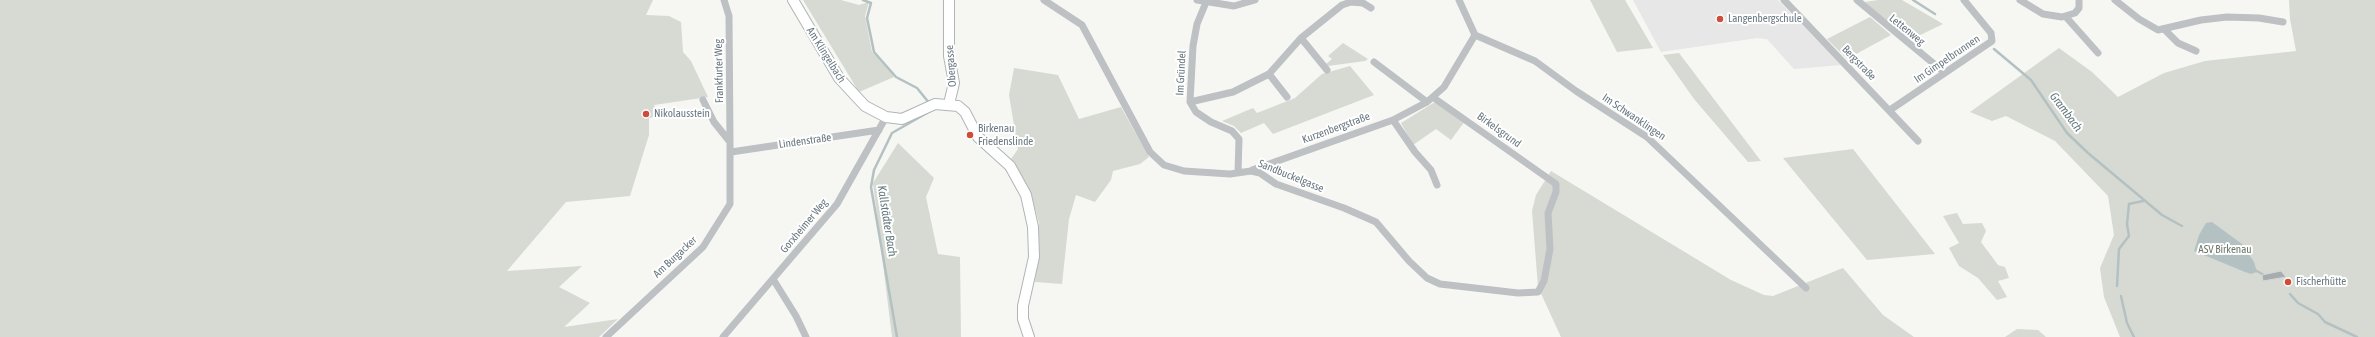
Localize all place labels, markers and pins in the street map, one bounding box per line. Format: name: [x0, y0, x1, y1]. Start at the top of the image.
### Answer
place label: Langenbergschule: [1728, 12, 1802, 26]
marker: Langenbergschule: [1715, 14, 1725, 24]
place label: Nikolausstein: [654, 107, 710, 121]
marker: Nikolausstein: [641, 109, 651, 119]
place label: Birkenau Friedenslinde: [978, 122, 1033, 148]
marker: Birkenau Friedenslinde: [965, 130, 975, 140]
place label: Fischerhütte: [2296, 275, 2346, 289]
marker: Fischerhütte: [2283, 277, 2293, 287]

